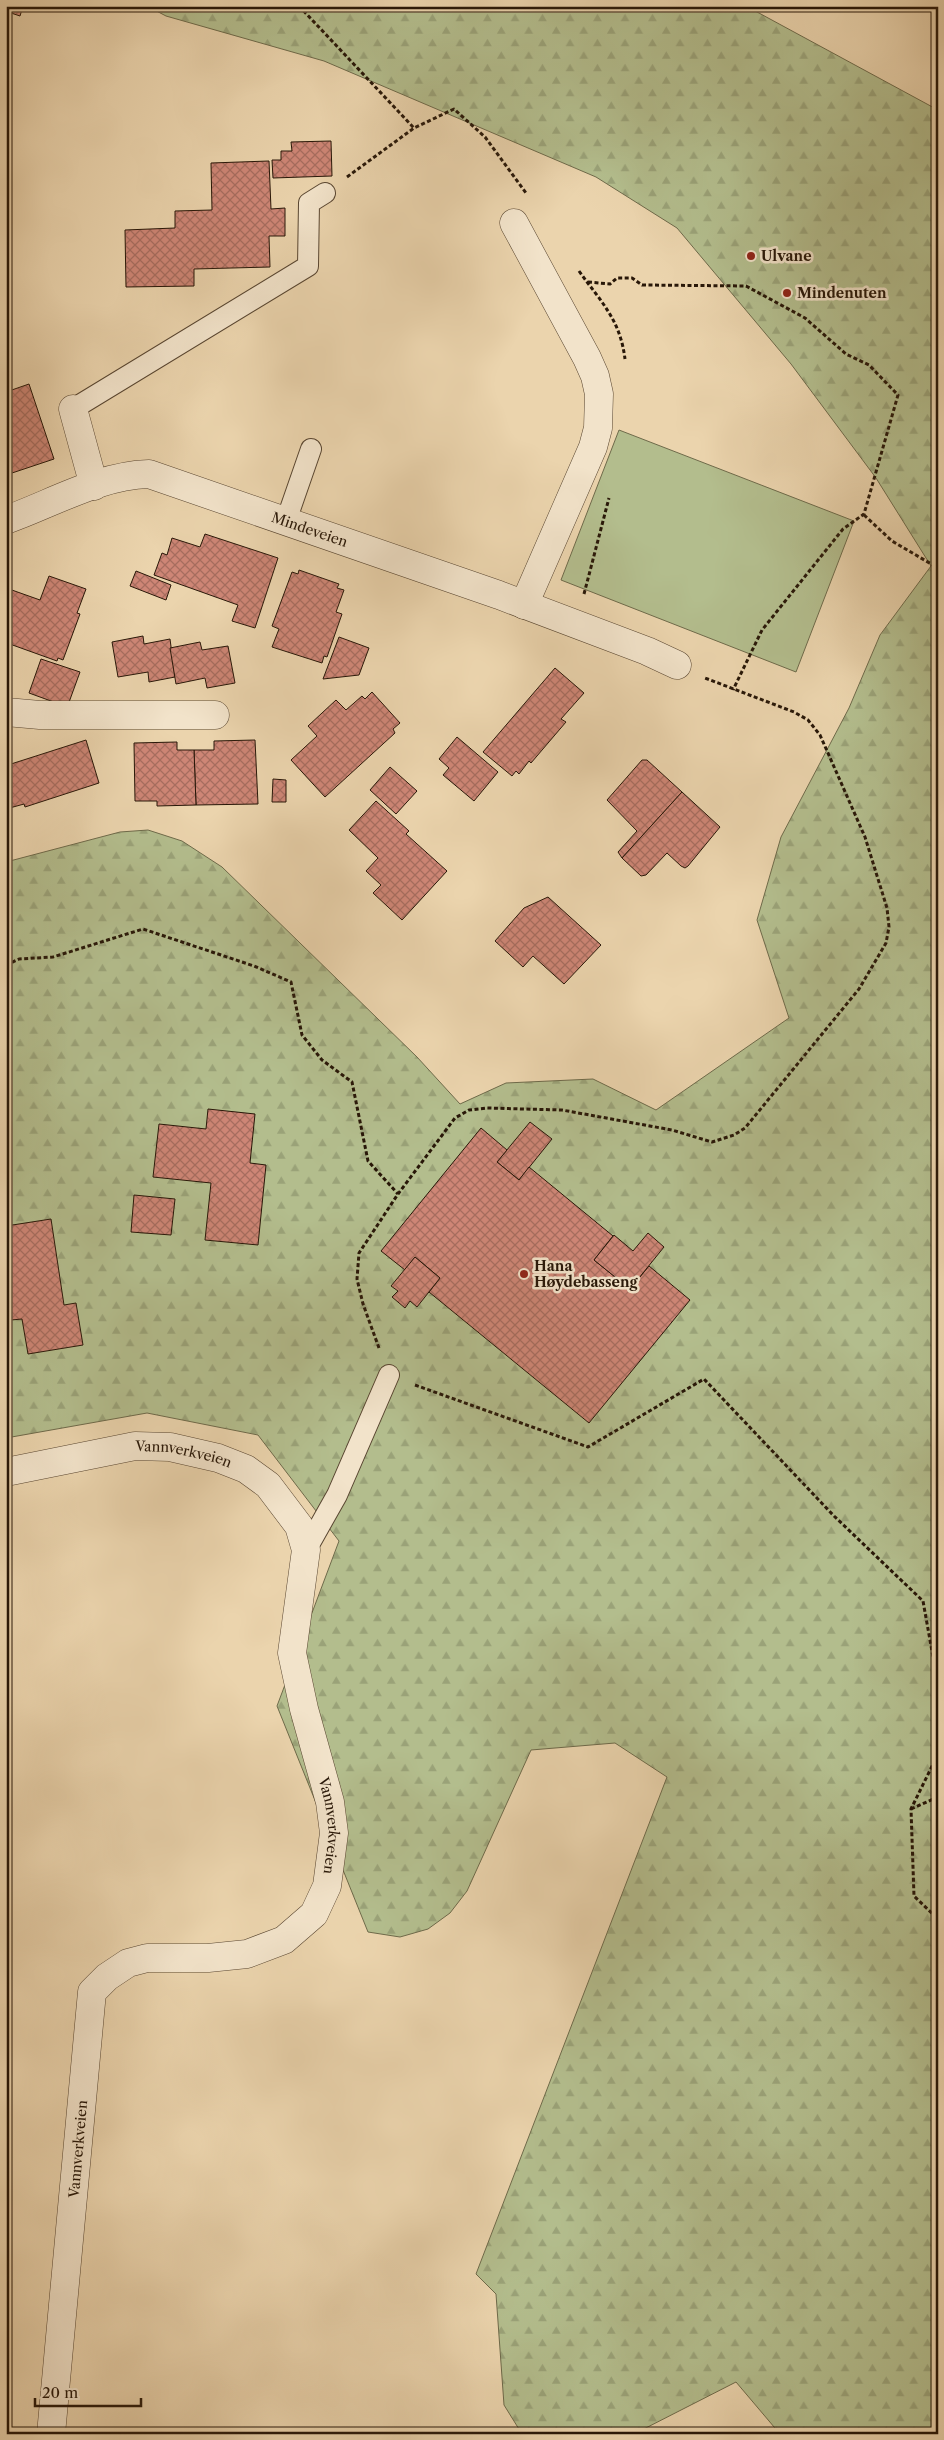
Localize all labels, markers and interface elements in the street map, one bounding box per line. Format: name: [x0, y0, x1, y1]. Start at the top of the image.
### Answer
place label: Ulvane: [761, 247, 812, 265]
marker: Ulvane: [745, 250, 757, 262]
place label: Mindenuten: [797, 284, 887, 302]
marker: Mindenuten: [781, 287, 793, 299]
street label: Mindeveien: [269, 508, 350, 551]
place label: Hana Høydebasseng: [534, 1257, 638, 1291]
marker: Hana Høydebasseng: [518, 1268, 530, 1280]
street label: Vannverkveien: [134, 1437, 235, 1472]
street label: Vannverkveien: [314, 1774, 343, 1876]
street label: Vannverkveien: [65, 2099, 91, 2200]
scale bar: [35, 2375, 141, 2407]
text: 20 m: [42, 2383, 78, 2402]

